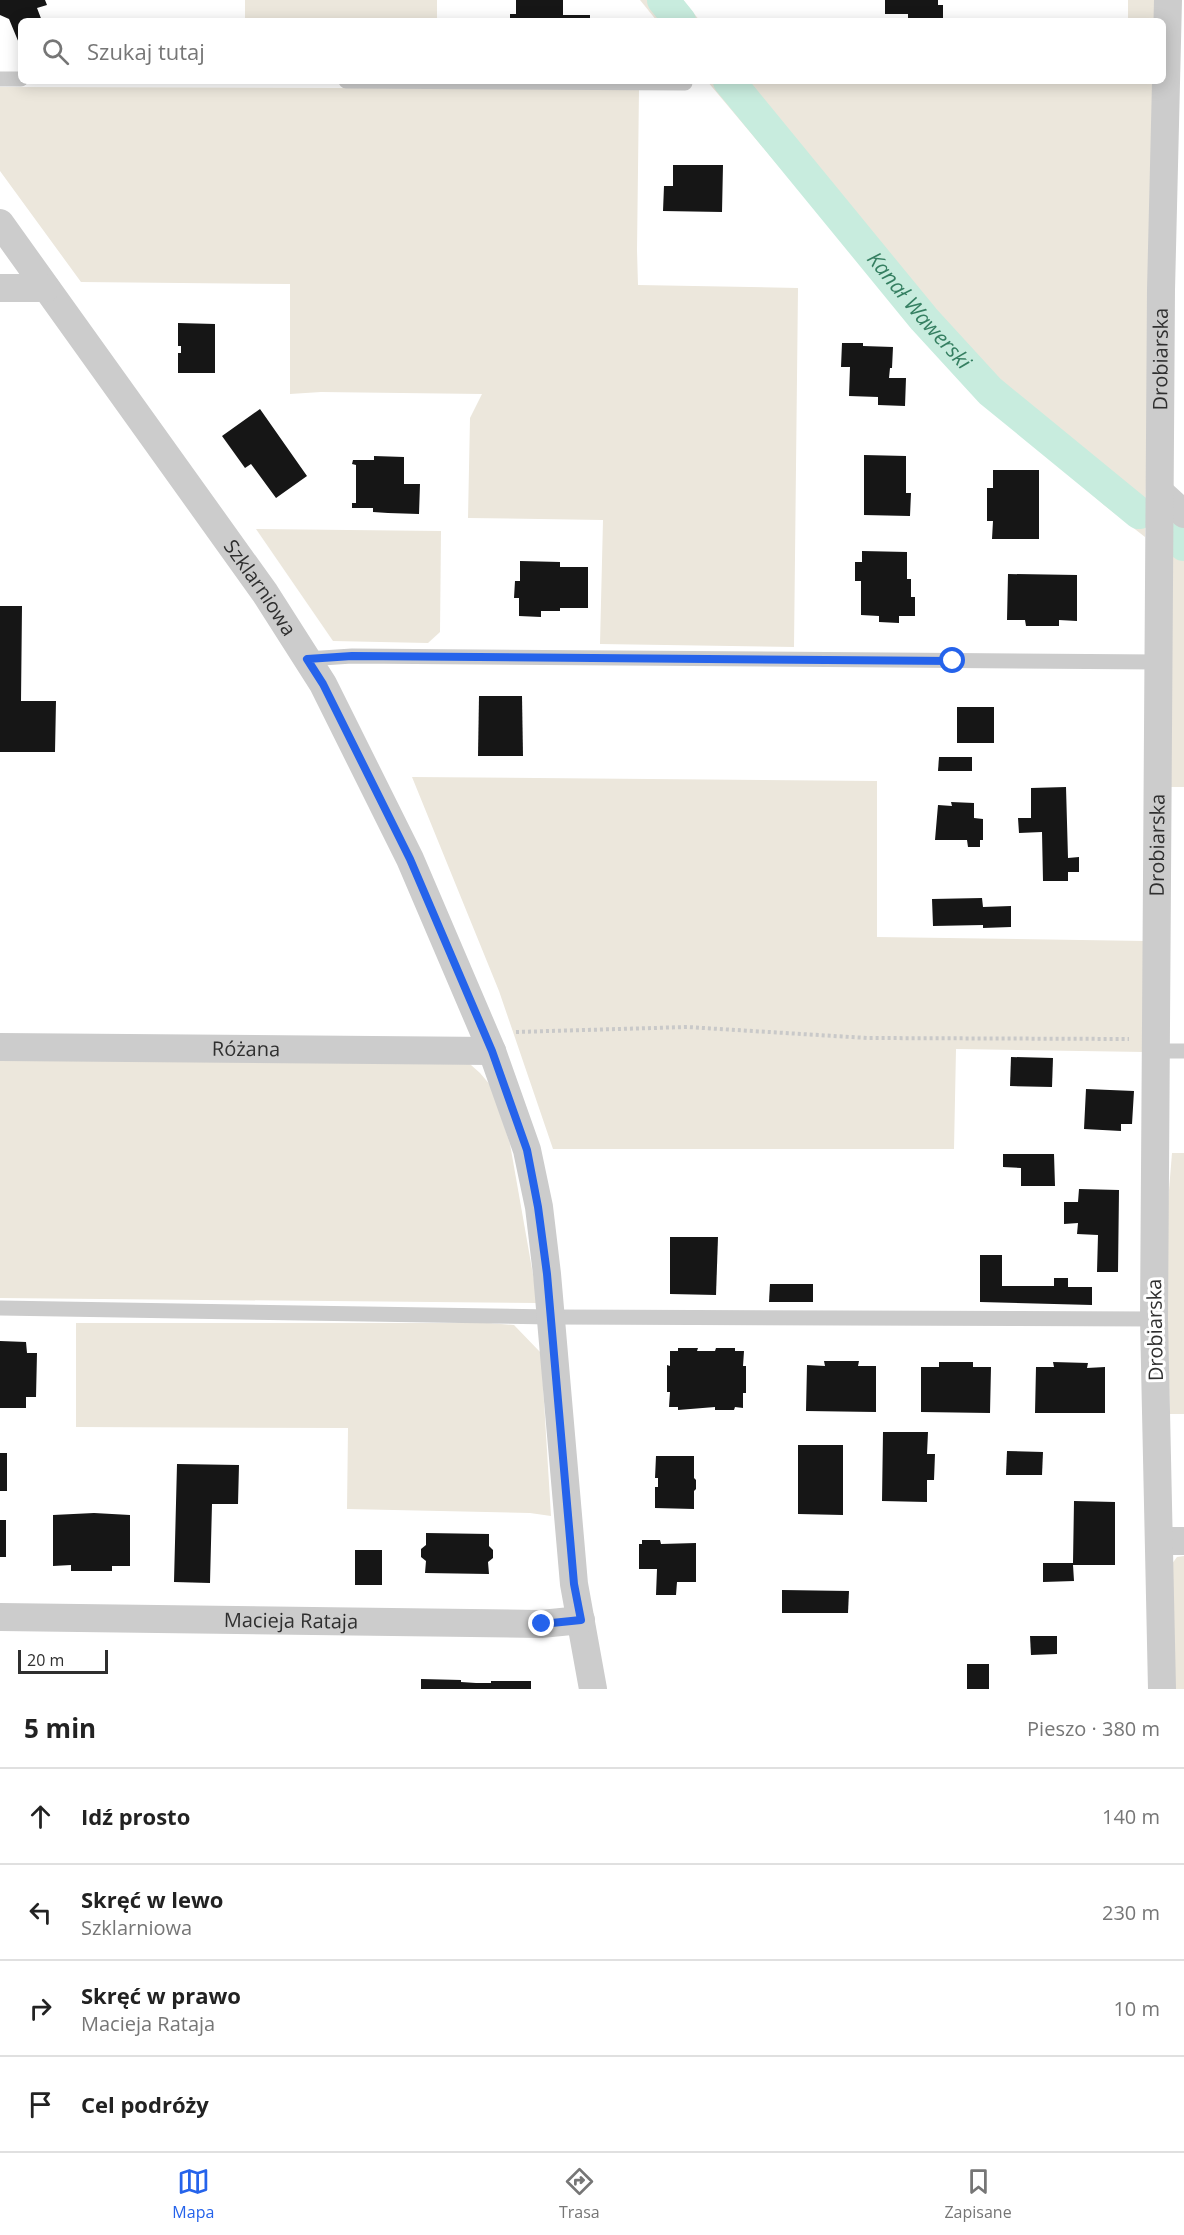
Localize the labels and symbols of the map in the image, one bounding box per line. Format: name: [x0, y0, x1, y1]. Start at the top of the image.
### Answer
water label: Kanał Wawerski: [861, 245, 979, 375]
street label: Drobiarska: [1146, 308, 1174, 410]
street label: Szklarniowa: [218, 534, 303, 641]
route start: [939, 647, 965, 673]
street label: Drobiarska: [1143, 794, 1171, 896]
street label: Różana: [212, 1035, 280, 1062]
street label: Drobiarska: [1140, 1279, 1169, 1381]
street label: Macieja Rataja: [224, 1606, 358, 1635]
route end: [528, 1610, 554, 1636]
scale bar: [18, 1647, 108, 1674]

